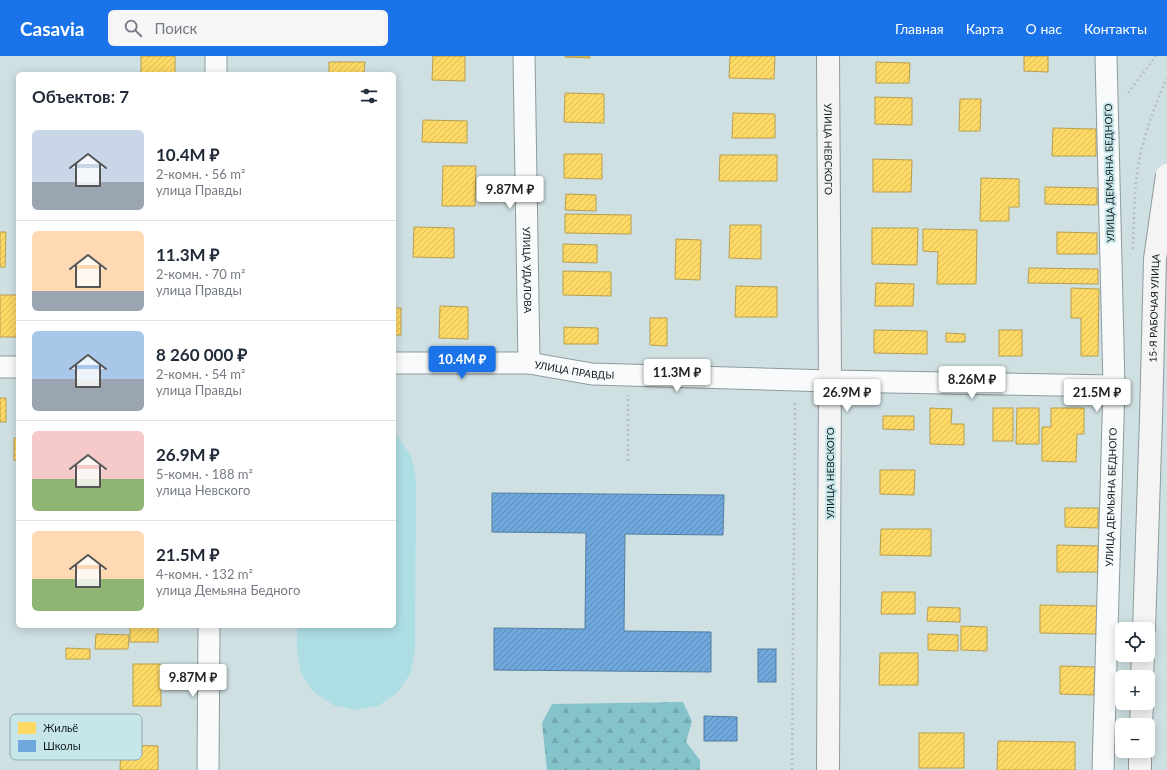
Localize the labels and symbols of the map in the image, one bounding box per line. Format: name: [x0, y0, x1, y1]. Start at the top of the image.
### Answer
street label: УЛИЦА НЕВСКОГО: [822, 103, 835, 195]
street label: УЛИЦА ДЕМЬЯНА БЕДНОГО: [1102, 104, 1116, 242]
pin: 9.87M ₽: [473, 176, 547, 210]
street label: УЛИЦА УДАЛОВА: [521, 227, 534, 314]
street label: 15-Я РАБОЧАЯ УЛИЦА: [1146, 253, 1162, 363]
pin: 10.4M ₽: [425, 346, 499, 380]
street label: УЛИЦА ПРАВДЫ: [534, 358, 615, 381]
pin: 11.3M ₽: [640, 359, 714, 393]
pin: 8.26M ₽: [935, 366, 1009, 400]
pin: 26.9M ₽: [810, 379, 884, 413]
pin: 21.5M ₽: [1060, 379, 1134, 413]
street label: УЛИЦА НЕВСКОГО: [824, 427, 836, 519]
street label: УЛИЦА ДЕМЬЯНА БЕДНОГО: [1103, 428, 1119, 567]
pin: 9.87M ₽: [156, 664, 230, 698]
legend: [10, 714, 142, 760]
text: Жильё: [43, 721, 78, 734]
text: Школы: [43, 739, 81, 752]

